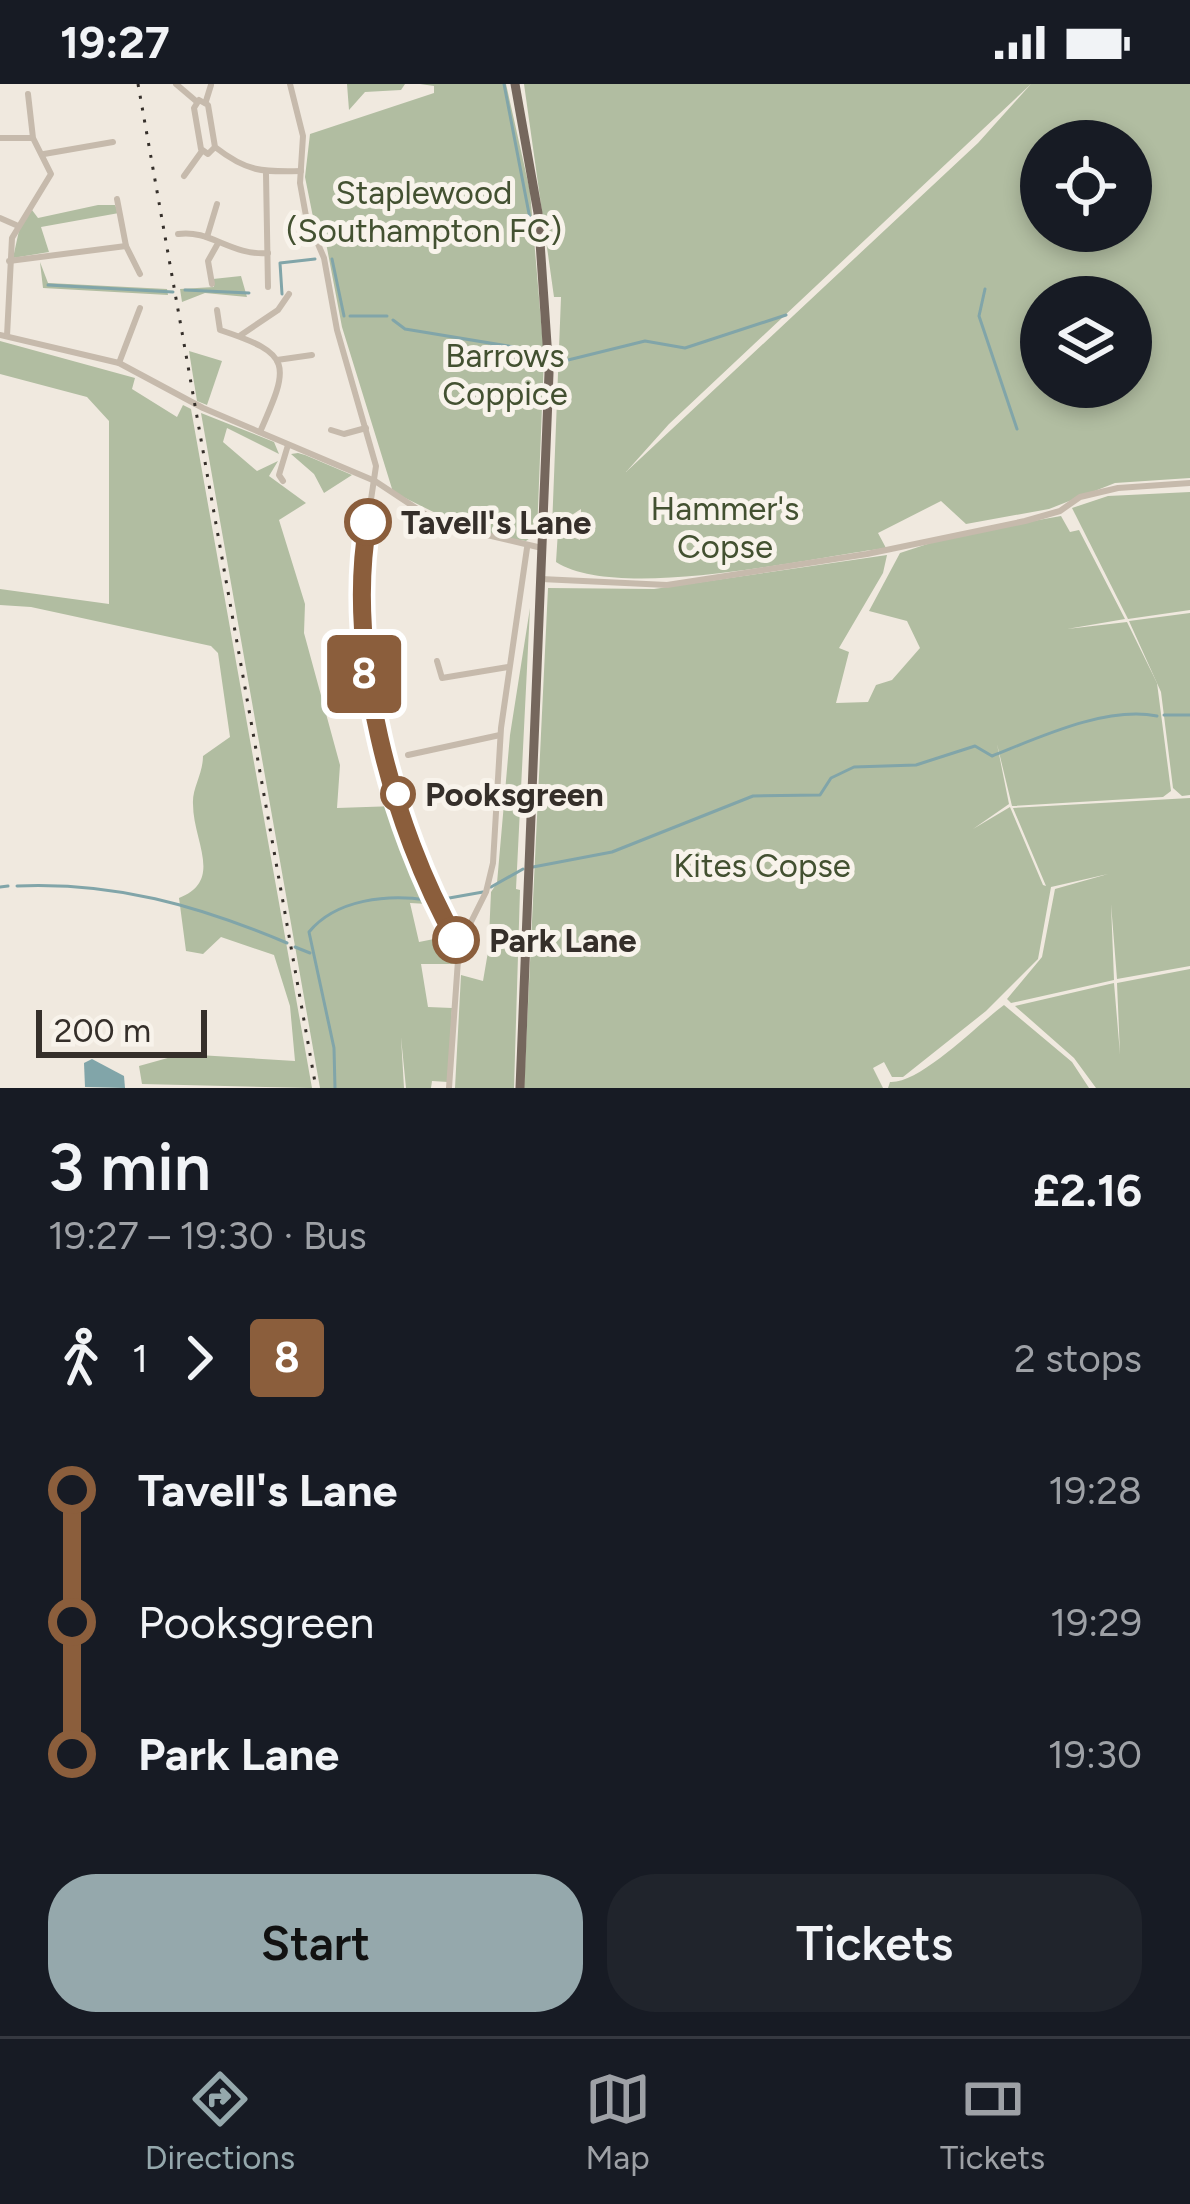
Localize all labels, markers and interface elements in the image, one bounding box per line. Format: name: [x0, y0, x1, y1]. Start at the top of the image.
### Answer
text: 19:27: [60, 15, 170, 69]
map controls: [1020, 120, 1152, 408]
button: locate: [1020, 120, 1152, 252]
park label: Staplewood (Southampton FC): [286, 173, 562, 250]
button: layers: [1020, 276, 1152, 408]
park label: Barrows Coppice: [442, 336, 568, 413]
park label: Hammer's Copse: [651, 489, 799, 566]
marker: Tavell's Lane: [346, 500, 390, 544]
place label: Tavell's Lane: [401, 503, 591, 542]
line badge: 8: [325, 635, 403, 713]
text: 8: [351, 648, 377, 699]
place label: Pooksgreen: [425, 775, 604, 814]
marker: Pooksgreen: [382, 778, 414, 810]
park label: Kites Copse: [673, 846, 851, 885]
marker: Park Lane: [434, 918, 478, 962]
place label: Park Lane: [489, 921, 637, 960]
scale bar: [36, 1004, 207, 1057]
text: 200 m: [54, 1011, 151, 1050]
text: 3 min: [48, 1127, 211, 1207]
text: £2.16: [1033, 1163, 1142, 1217]
text: 19:27 – 19:30 · Bus: [48, 1212, 367, 1259]
icon: walk: [48, 1325, 114, 1391]
icon: forward: [166, 1325, 232, 1391]
text: 8: [274, 1332, 300, 1383]
text: 1: [132, 1335, 148, 1382]
text: 2 stops: [1014, 1335, 1142, 1382]
text: Tavell's Lane: [138, 1463, 397, 1517]
text: 19:28: [1048, 1467, 1142, 1514]
text: Pooksgreen: [138, 1595, 374, 1649]
text: 19:29: [1050, 1599, 1142, 1646]
text: Park Lane: [138, 1727, 339, 1781]
text: 19:30: [1048, 1731, 1142, 1778]
button: Start: [48, 1874, 583, 2012]
button: Tickets: [607, 1874, 1142, 2012]
tab: Directions: [145, 2066, 295, 2177]
tab: Map: [585, 2066, 651, 2177]
tab: Tickets: [940, 2066, 1045, 2177]

